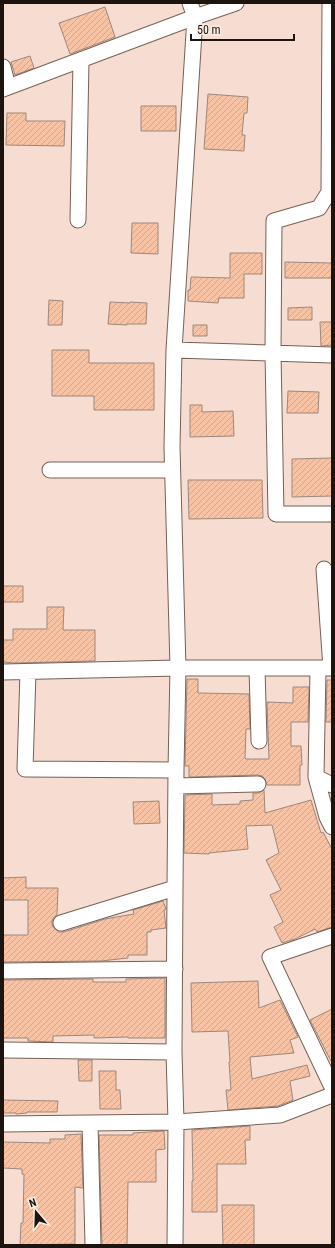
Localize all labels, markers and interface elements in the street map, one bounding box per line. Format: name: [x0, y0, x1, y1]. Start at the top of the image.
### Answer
scale bar: [191, 16, 294, 42]
text: 50 m: [197, 23, 221, 37]
north arrow: [16, 1192, 56, 1232]
text: N: [28, 1196, 38, 1210]

